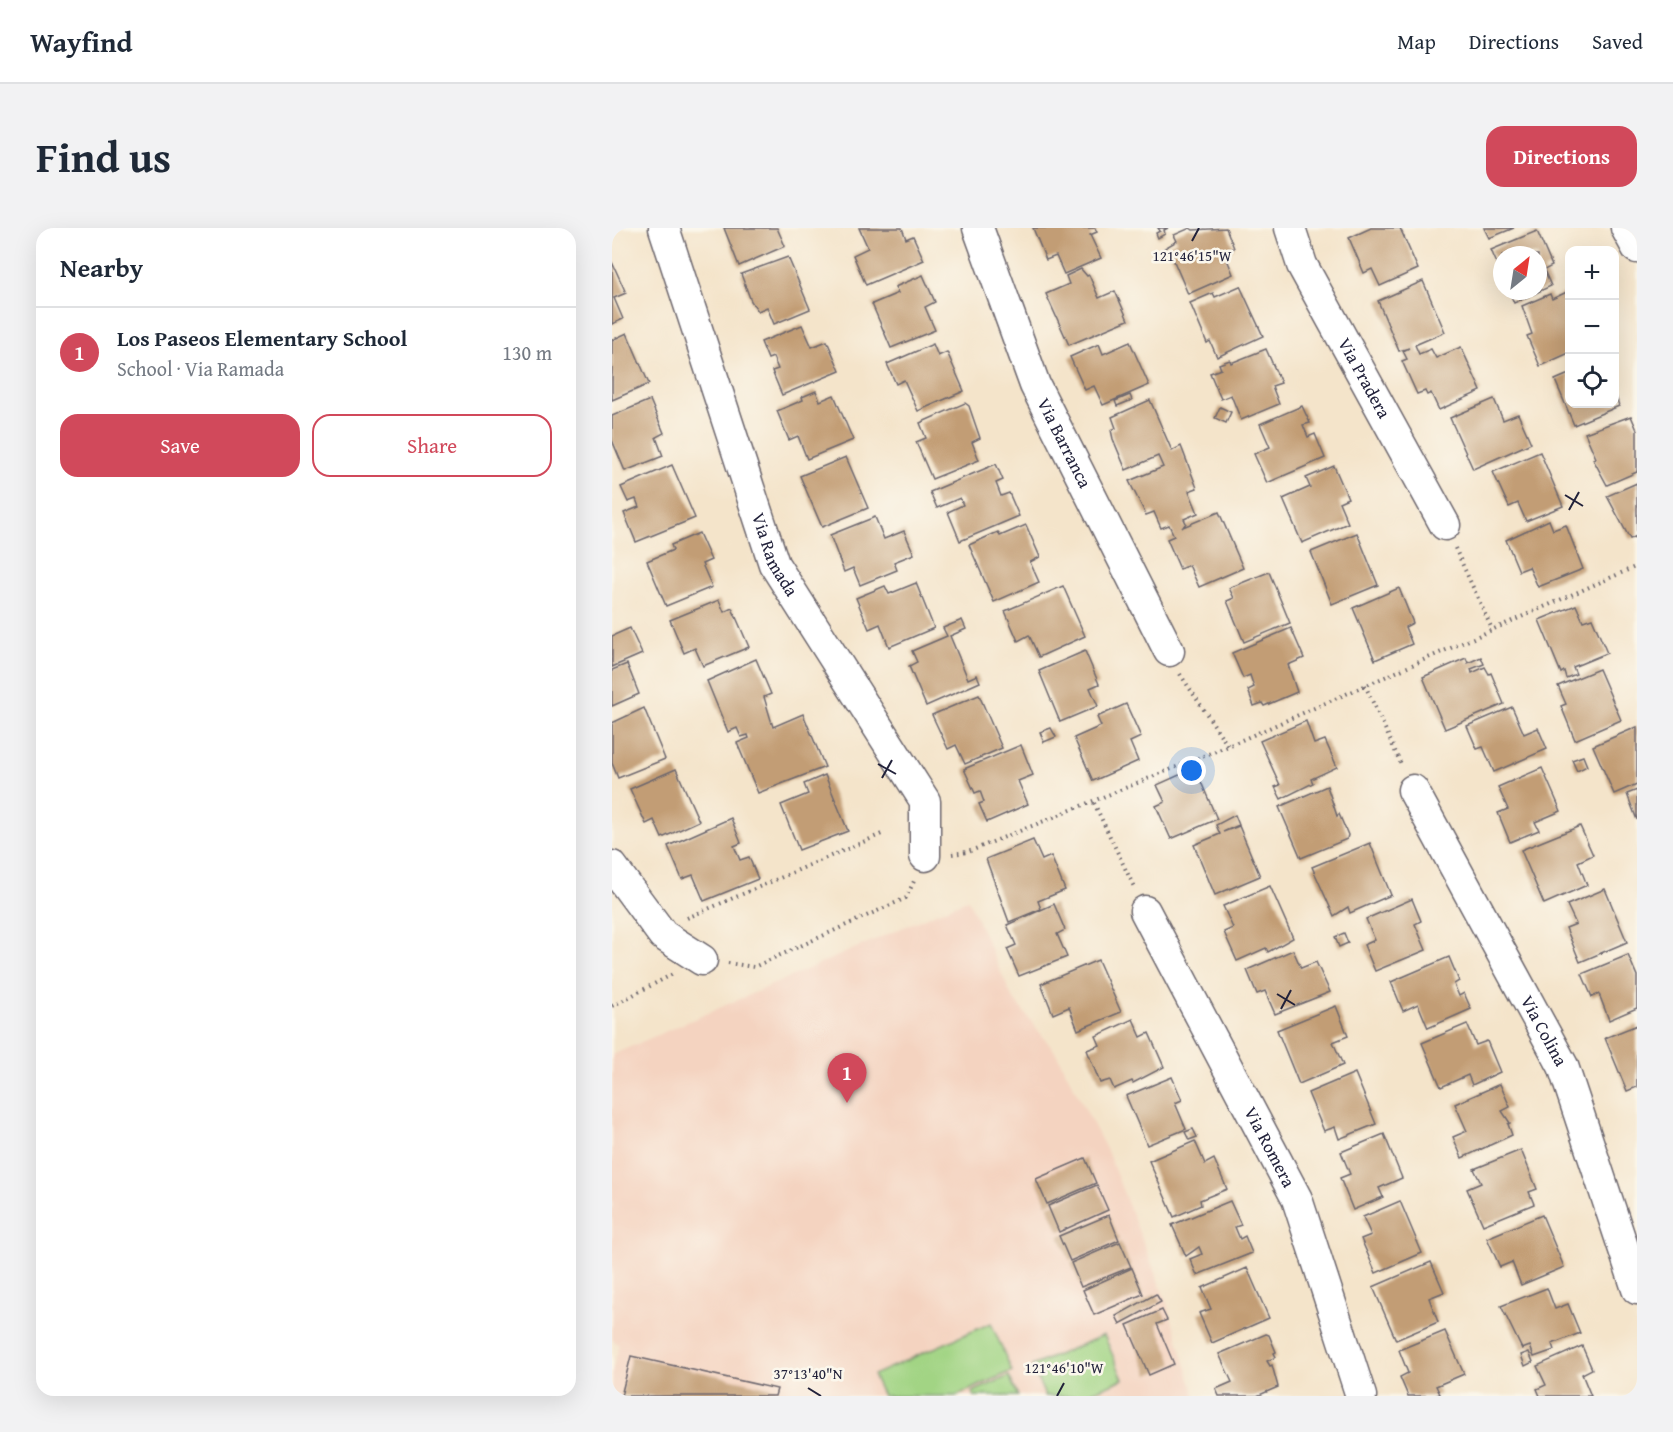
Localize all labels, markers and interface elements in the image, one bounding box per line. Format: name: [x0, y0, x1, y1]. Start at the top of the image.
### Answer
text: Wayfind: [30, 21, 132, 62]
text: Map: [1397, 26, 1436, 57]
text: Directions: [1469, 26, 1559, 57]
text: Saved: [1592, 26, 1643, 57]
text: Find us: [36, 126, 171, 187]
button: Directions: [1486, 126, 1637, 187]
text: 121°46'15"W: [1152, 245, 1232, 266]
north arrow: [1493, 246, 1547, 300]
map controls: [1565, 246, 1619, 408]
button: +: [1565, 246, 1619, 300]
text: Nearby: [60, 248, 143, 287]
button: −: [1565, 300, 1619, 354]
text: Los Paseos Elementary School: [117, 322, 407, 354]
street label: Via Pradera: [1331, 333, 1398, 424]
text: 1: [74, 338, 85, 367]
text: 130 m: [502, 338, 552, 367]
text: School · Via Ramada: [117, 354, 284, 383]
button: locate: [1565, 354, 1619, 408]
street label: Via Barranca: [1031, 393, 1099, 493]
button: Save: [60, 414, 300, 477]
button: Share: [312, 414, 552, 477]
street label: Via Ramada: [745, 509, 806, 602]
your location: [1177, 756, 1206, 785]
street label: Via Colina: [1514, 990, 1575, 1071]
pin: 1: [828, 1054, 866, 1103]
street label: Via Romera: [1238, 1102, 1303, 1192]
text: 121°46'10"W: [1024, 1357, 1104, 1378]
text: 37°13'40"N: [774, 1363, 843, 1384]

